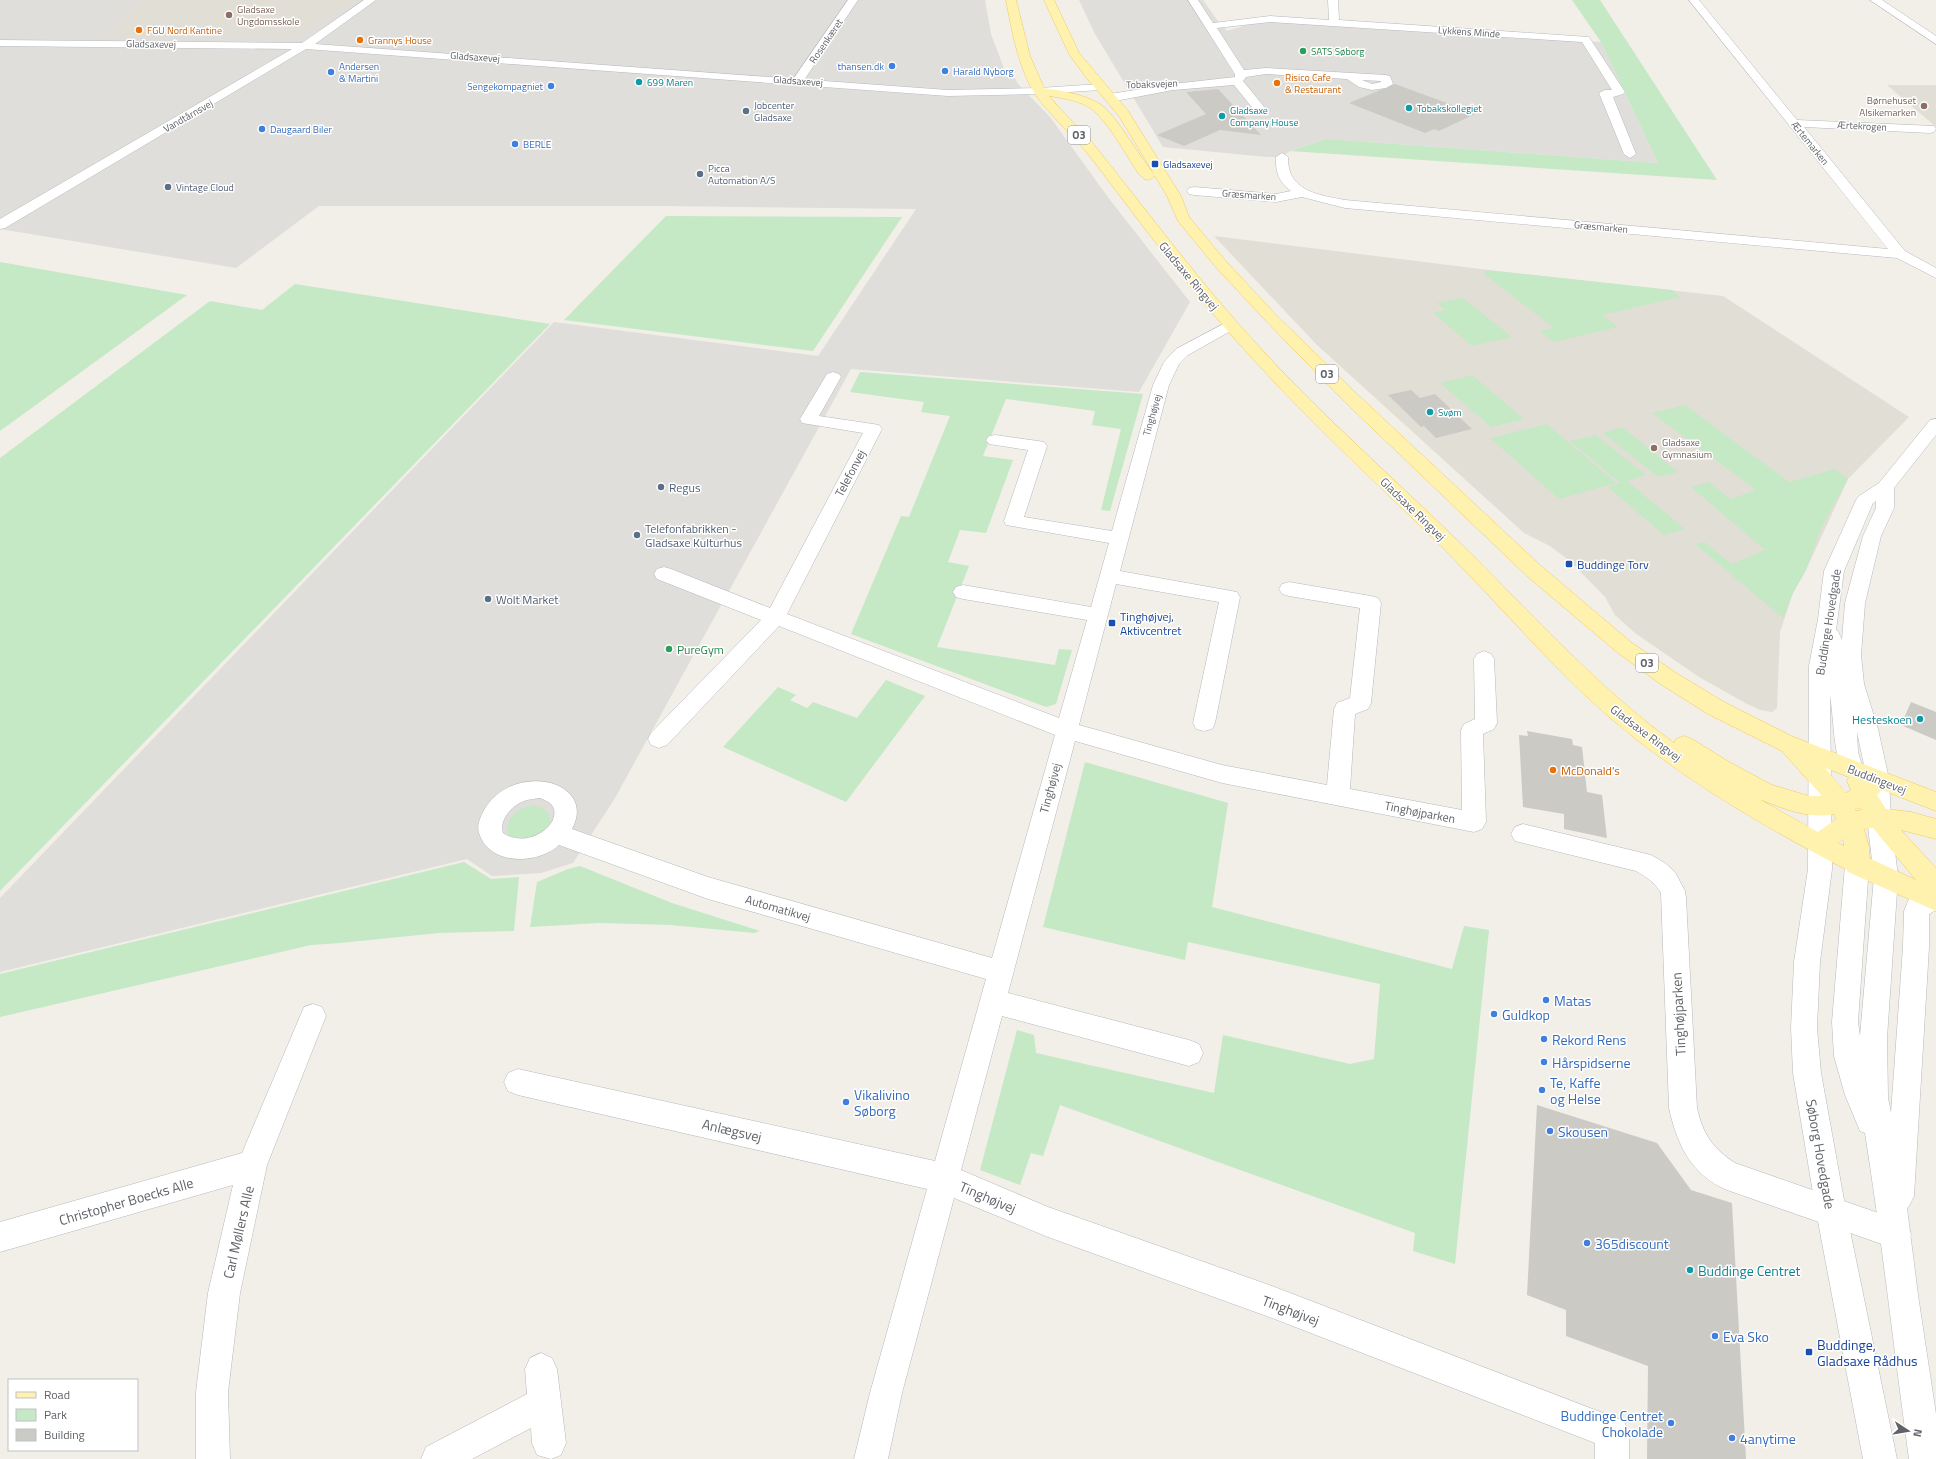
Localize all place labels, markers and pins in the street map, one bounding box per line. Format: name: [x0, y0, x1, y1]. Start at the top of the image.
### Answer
place label: Gladsaxe Ungdomsskole: [237, 2, 299, 29]
marker: Gladsaxe Ungdomsskole: [224, 10, 234, 20]
place label: FGU Nord Kantine: [147, 23, 222, 38]
marker: FGU Nord Kantine: [134, 25, 144, 35]
place label: Grannys House: [368, 33, 432, 48]
marker: Grannys House: [355, 35, 365, 45]
place label: SATS Søborg: [1311, 44, 1364, 59]
marker: SATS Søborg: [1298, 46, 1308, 56]
place label: Andersen & Martini: [339, 59, 379, 86]
place label: thansen.dk: [837, 59, 884, 74]
marker: thansen.dk: [887, 61, 897, 71]
place label: Harald Nyborg: [953, 64, 1014, 79]
marker: Harald Nyborg: [940, 66, 950, 76]
marker: Andersen & Martini: [326, 67, 336, 77]
place label: Risico Cafe & Restaurant: [1285, 70, 1341, 97]
place label: 699 Maren: [647, 75, 693, 90]
marker: 699 Maren: [634, 77, 644, 87]
marker: Risico Cafe & Restaurant: [1272, 78, 1282, 88]
place label: Sengekompagniet: [467, 79, 543, 94]
marker: Sengekompagniet: [546, 81, 556, 91]
place label: Børnehuset Alsikemarken: [1859, 93, 1916, 120]
place label: Jobcenter Gladsaxe: [754, 98, 795, 125]
place label: Tobakskollegiet: [1417, 101, 1482, 116]
marker: Børnehuset Alsikemarken: [1919, 101, 1929, 111]
place label: Gladsaxe Company House: [1230, 103, 1299, 130]
marker: Tobakskollegiet: [1404, 103, 1414, 113]
marker: Jobcenter Gladsaxe: [741, 106, 751, 116]
marker: Gladsaxe Company House: [1217, 111, 1227, 121]
place label: Daugaard Biler: [270, 122, 332, 137]
marker: Daugaard Biler: [257, 124, 267, 134]
place label: BERLE: [523, 137, 552, 152]
marker: BERLE: [510, 139, 520, 149]
place label: Gladsaxevej: [1163, 157, 1213, 172]
marker: Gladsaxevej: [1150, 159, 1160, 169]
place label: Picca Automation A/S: [708, 161, 775, 188]
marker: Picca Automation A/S: [695, 169, 705, 179]
place label: Vintage Cloud: [176, 180, 234, 195]
marker: Vintage Cloud: [163, 182, 173, 192]
place label: Svøm: [1438, 405, 1462, 420]
marker: Svøm: [1425, 407, 1435, 417]
place label: Gladsaxe Gymnasium: [1662, 435, 1712, 462]
marker: Gladsaxe Gymnasium: [1649, 443, 1659, 453]
place label: Regus: [669, 478, 701, 497]
marker: Regus: [656, 482, 666, 492]
place label: Telefonfabrikken - Gladsaxe Kulturhus: [645, 519, 742, 552]
marker: Telefonfabrikken - Gladsaxe Kulturhus: [632, 530, 642, 540]
place label: Buddinge Torv: [1577, 555, 1649, 574]
marker: Buddinge Torv: [1564, 559, 1574, 569]
place label: Wolt Market: [496, 590, 559, 609]
marker: Wolt Market: [483, 594, 493, 604]
place label: Tinghøjvej, Aktivcentret: [1120, 607, 1182, 640]
marker: Tinghøjvej, Aktivcentret: [1107, 618, 1117, 628]
place label: PureGym: [677, 640, 724, 659]
marker: PureGym: [664, 644, 674, 654]
place label: Hesteskoen: [1852, 710, 1912, 729]
marker: Hesteskoen: [1915, 714, 1925, 724]
place label: McDonald's: [1561, 761, 1620, 780]
marker: McDonald's: [1548, 765, 1558, 775]
place label: Matas: [1554, 990, 1591, 1011]
marker: Matas: [1541, 995, 1551, 1005]
place label: Guldkop: [1502, 1004, 1550, 1025]
marker: Guldkop: [1489, 1009, 1499, 1019]
place label: Rekord Rens: [1552, 1029, 1626, 1050]
marker: Rekord Rens: [1539, 1034, 1549, 1044]
place label: Hårspidserne: [1552, 1052, 1631, 1073]
marker: Hårspidserne: [1539, 1057, 1549, 1067]
place label: Te, Kaffe og Helse: [1550, 1072, 1601, 1109]
place label: Vikalivino Søborg: [854, 1084, 910, 1121]
marker: Te, Kaffe og Helse: [1537, 1085, 1547, 1095]
marker: Vikalivino Søborg: [841, 1097, 851, 1107]
place label: Skousen: [1558, 1121, 1608, 1142]
marker: Skousen: [1545, 1126, 1555, 1136]
place label: 365discount: [1595, 1233, 1669, 1254]
marker: 365discount: [1582, 1238, 1592, 1248]
place label: Buddinge Centret: [1698, 1260, 1800, 1281]
marker: Buddinge Centret: [1685, 1265, 1695, 1275]
place label: Eva Sko: [1723, 1326, 1769, 1347]
marker: Eva Sko: [1710, 1331, 1720, 1341]
place label: Buddinge, Gladsaxe Rådhus: [1817, 1334, 1918, 1371]
marker: Buddinge, Gladsaxe Rådhus: [1804, 1347, 1814, 1357]
place label: Buddinge Centret Chokolade: [1561, 1405, 1663, 1442]
marker: Buddinge Centret Chokolade: [1666, 1418, 1676, 1428]
place label: 4anytime: [1740, 1428, 1796, 1449]
marker: 4anytime: [1727, 1433, 1737, 1443]

